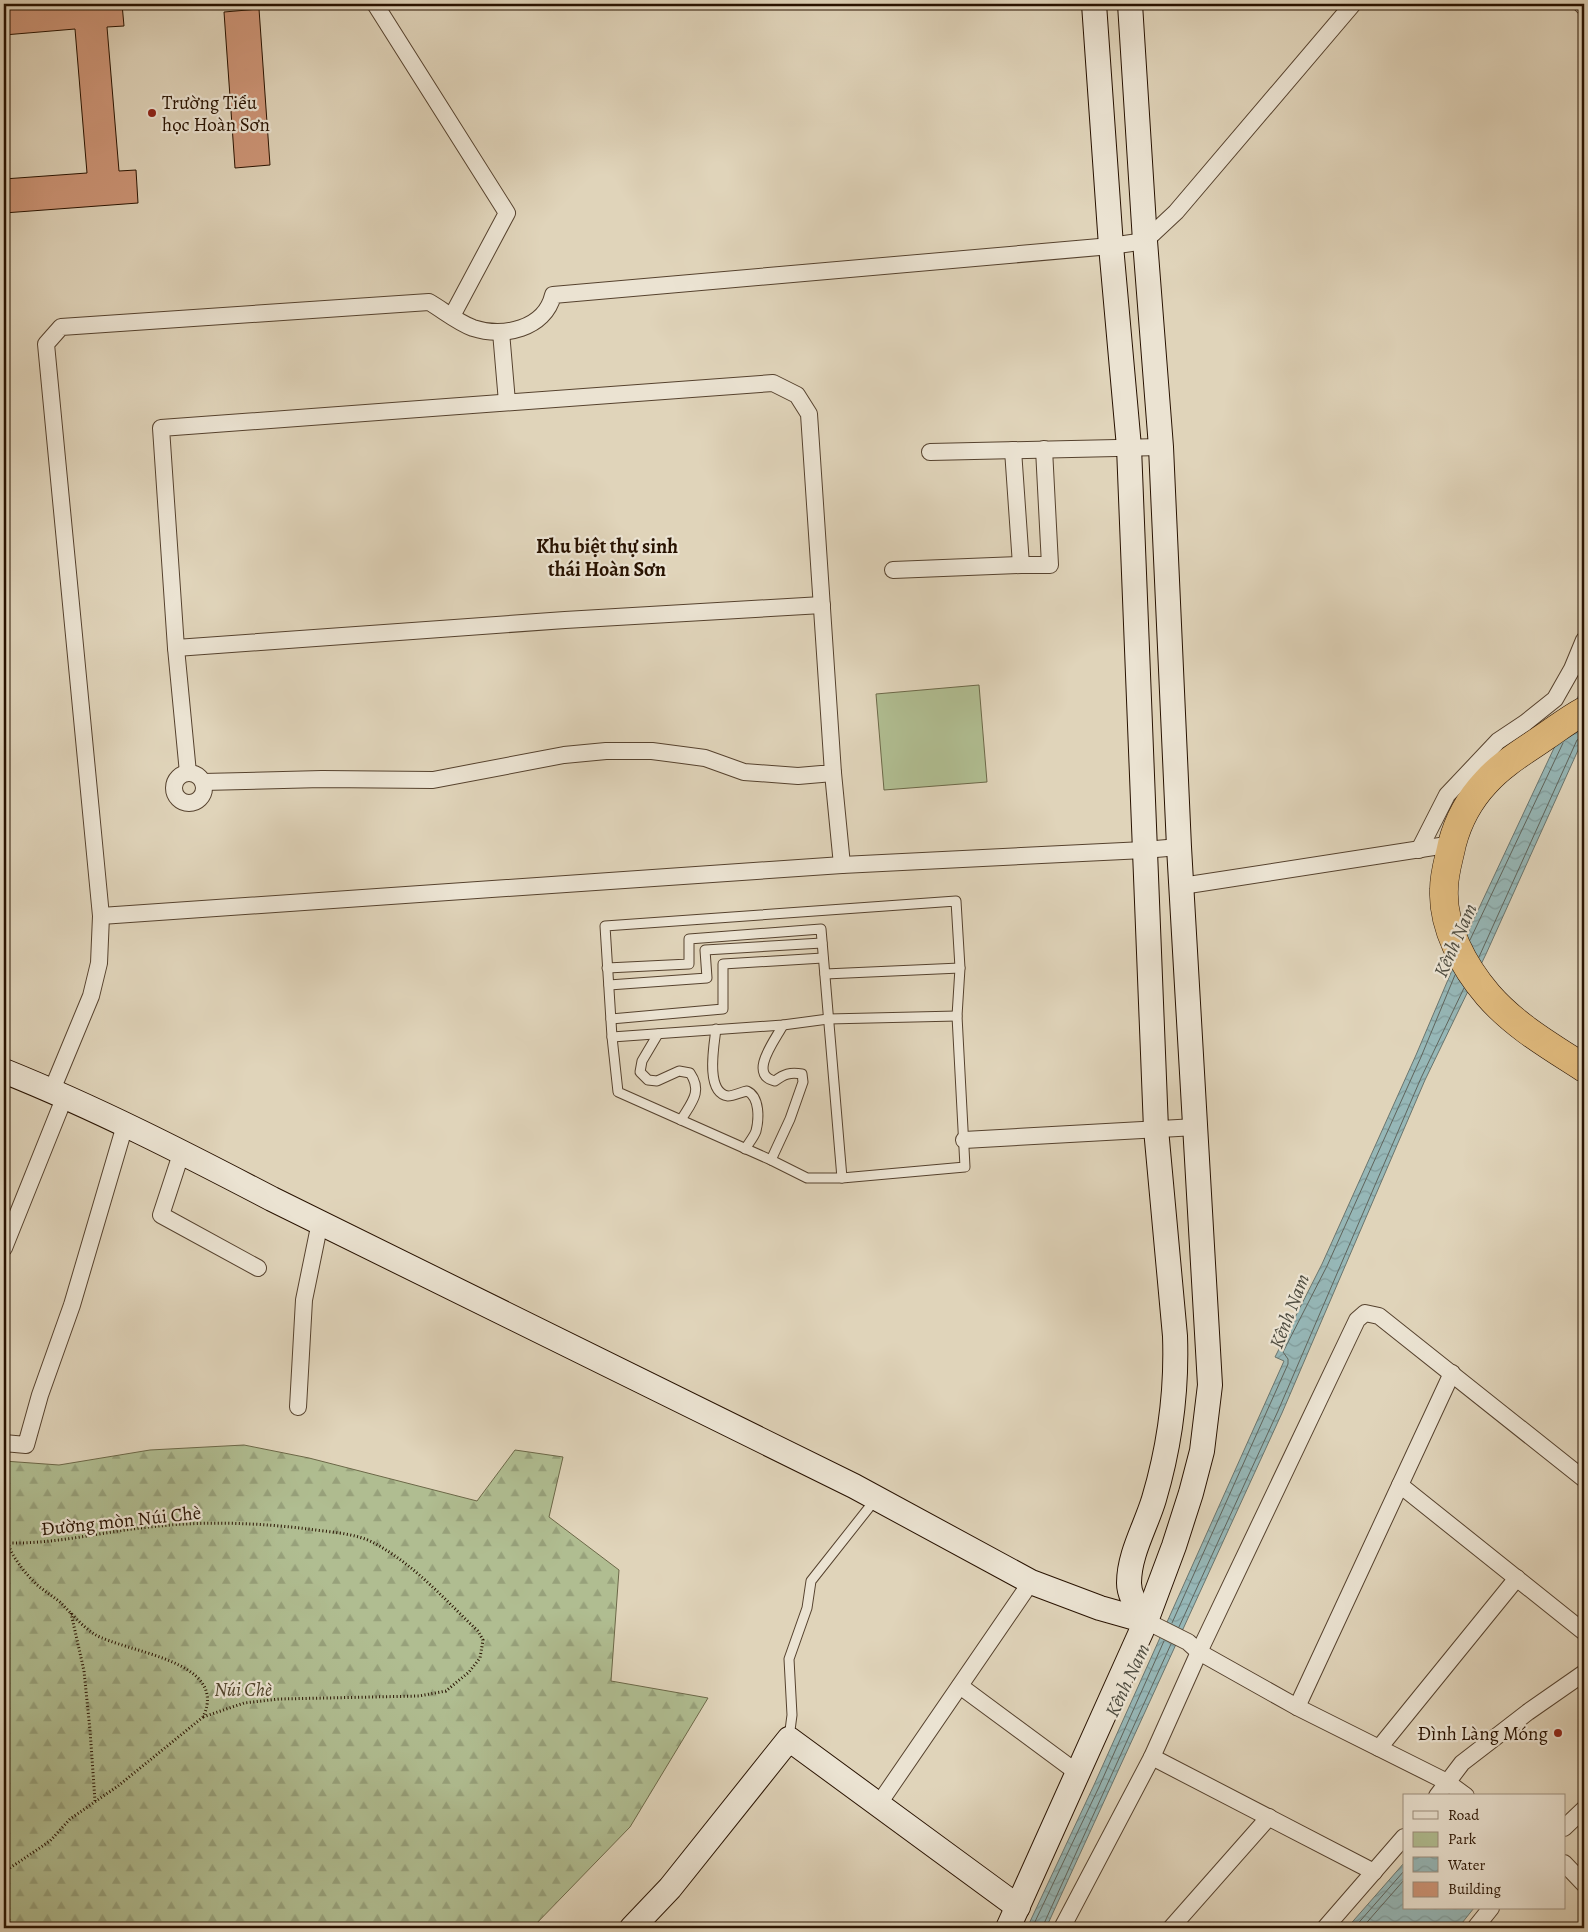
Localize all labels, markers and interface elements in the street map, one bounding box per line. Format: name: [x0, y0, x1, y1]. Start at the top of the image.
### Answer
place label: Trường Tiểu học Hoàn Sơn: [162, 90, 270, 138]
marker: Trường Tiểu học Hoàn Sơn: [146, 107, 158, 119]
district label: Khu biệt thự sinh thái Hoàn Sơn: [536, 533, 678, 583]
water label: Kênh Nam: [1427, 899, 1484, 981]
water label: Kênh Nam: [1263, 1270, 1316, 1353]
street label: Đường mòn Núi Chè: [40, 1500, 202, 1542]
water label: Kênh Nam: [1099, 1639, 1156, 1721]
park label: Núi Chè: [214, 1677, 272, 1703]
place label: Đình Làng Móng: [1417, 1721, 1548, 1747]
marker: Đình Làng Móng: [1552, 1727, 1564, 1739]
legend: [1403, 1794, 1566, 1910]
text: Road: [1448, 1805, 1480, 1825]
text: Park: [1448, 1829, 1477, 1849]
text: Water: [1447, 1855, 1485, 1875]
text: Building: [1448, 1879, 1501, 1899]

